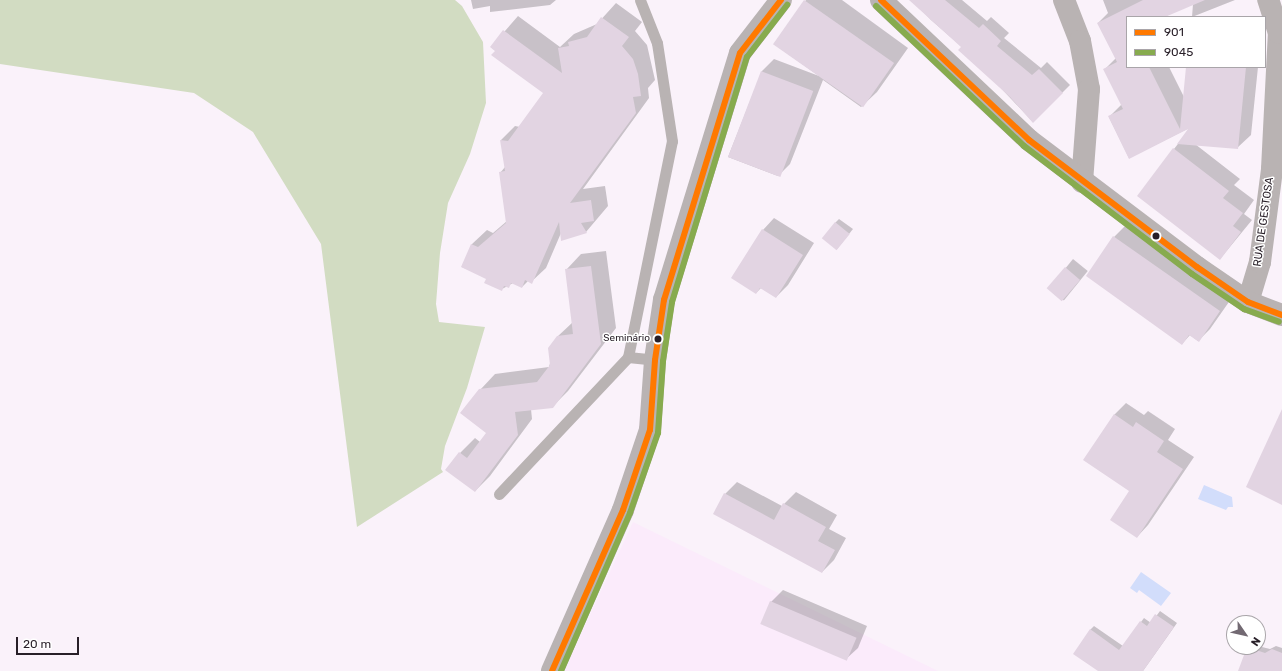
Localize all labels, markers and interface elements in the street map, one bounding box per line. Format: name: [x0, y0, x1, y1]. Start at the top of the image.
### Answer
legend: [1126, 16, 1266, 68]
text: 901: [1164, 25, 1184, 39]
text: 9045: [1164, 45, 1193, 59]
street label: RUA DE GESTOSA: [1251, 176, 1277, 268]
unlabelled marker: [1151, 231, 1161, 241]
place label: Seminário: [603, 333, 650, 345]
marker: Seminário: [653, 334, 663, 344]
north arrow: [1226, 615, 1266, 655]
scale bar: [18, 629, 81, 655]
text: N: [1248, 635, 1263, 648]
text: 20 m: [23, 637, 51, 651]

